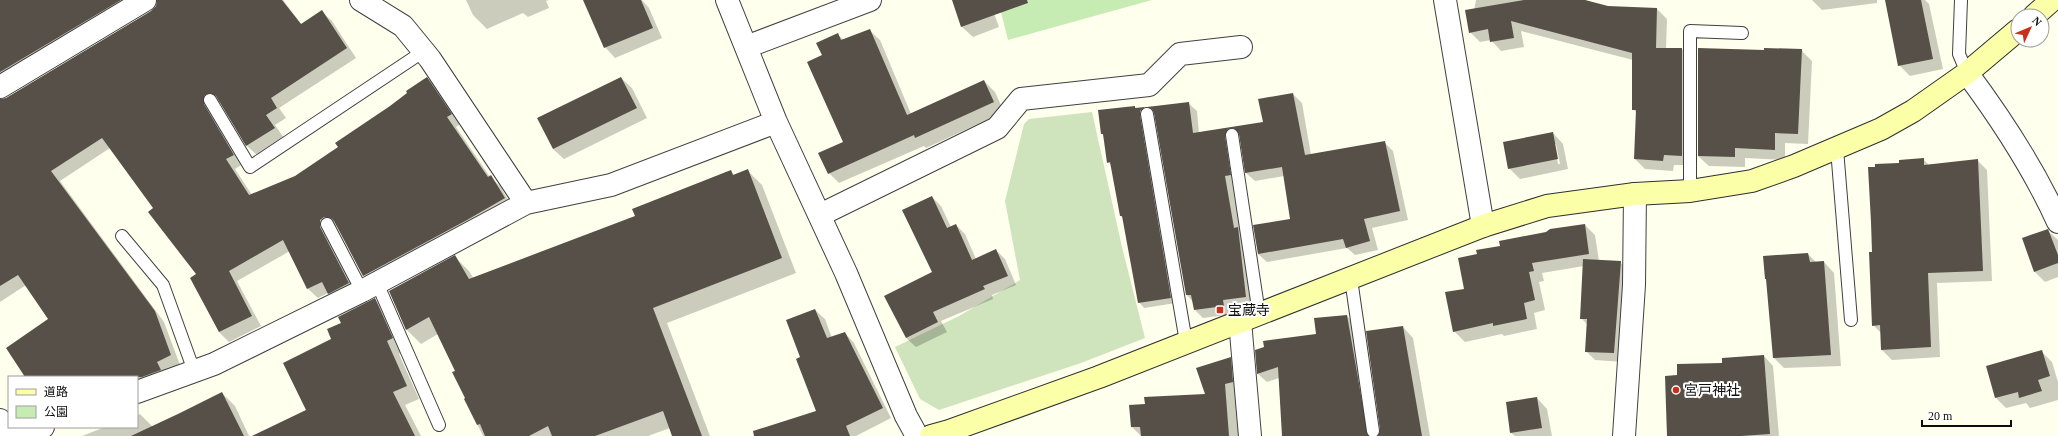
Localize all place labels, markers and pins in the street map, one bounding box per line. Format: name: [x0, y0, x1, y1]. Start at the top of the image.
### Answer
place label: 宝蔵寺: [1228, 303, 1270, 318]
marker: 宝蔵寺: [1215, 305, 1225, 315]
place label: 宮戸神社: [1684, 383, 1740, 398]
marker: 宮戸神社: [1671, 385, 1681, 395]

